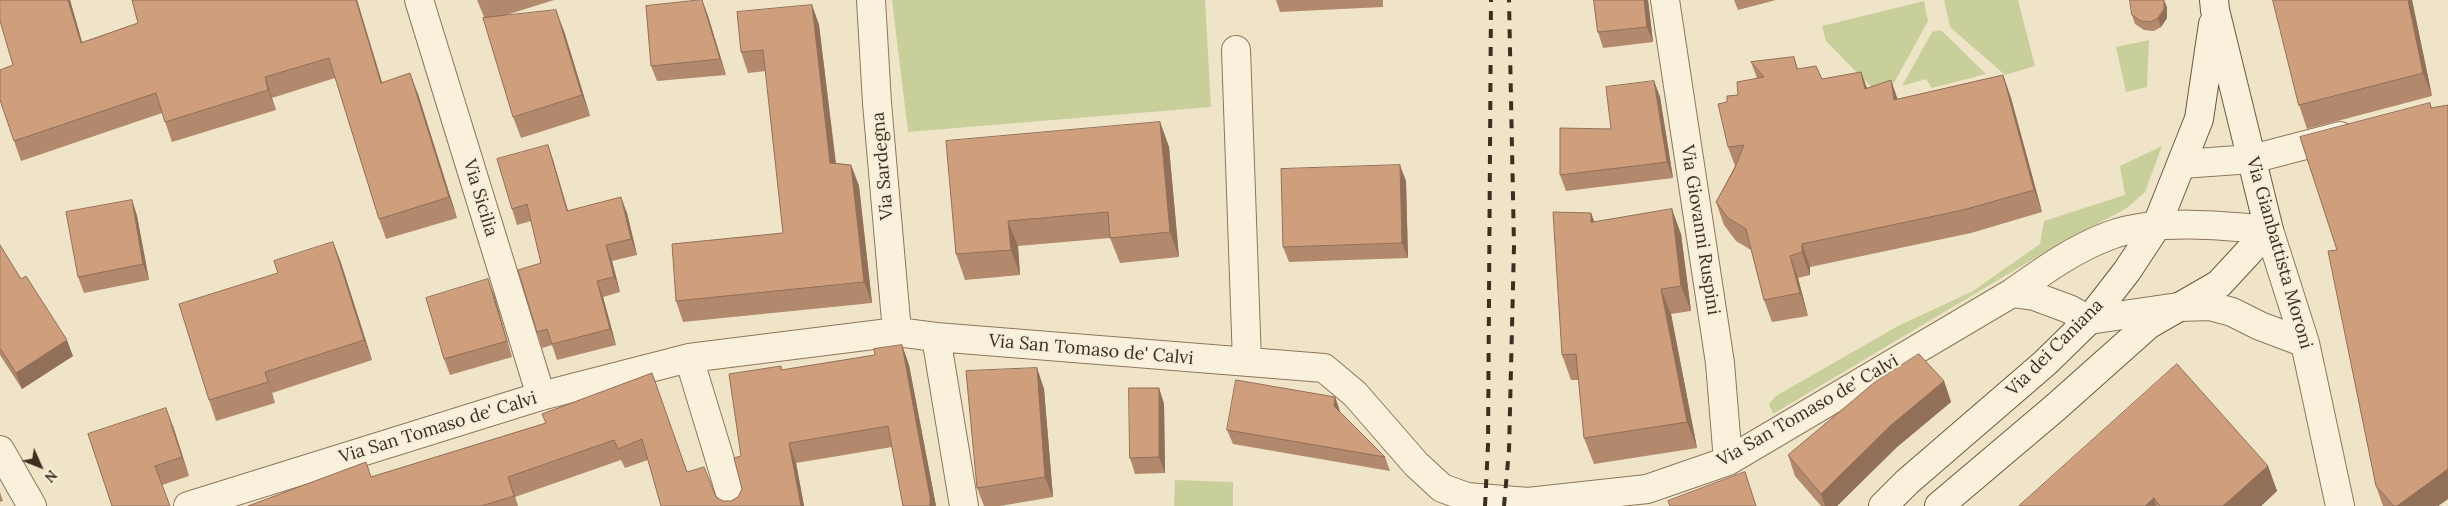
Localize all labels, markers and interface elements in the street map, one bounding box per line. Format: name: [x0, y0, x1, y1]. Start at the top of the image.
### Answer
street label: Via Sardegna: [868, 111, 898, 221]
street label: Via Giovanni Ruspini: [1676, 143, 1724, 317]
street label: Via Gianbattista Moroni: [2241, 154, 2317, 352]
street label: Via Sicilia: [458, 157, 502, 239]
street label: Via dei Caniana: [2002, 295, 2108, 401]
street label: Via San Tomaso de' Calvi: [988, 330, 1194, 370]
street label: Via San Tomaso de' Calvi: [1714, 350, 1902, 472]
street label: Via San Tomaso de' Calvi: [337, 388, 539, 468]
north arrow: [15, 441, 65, 491]
text: N: [41, 466, 61, 487]

